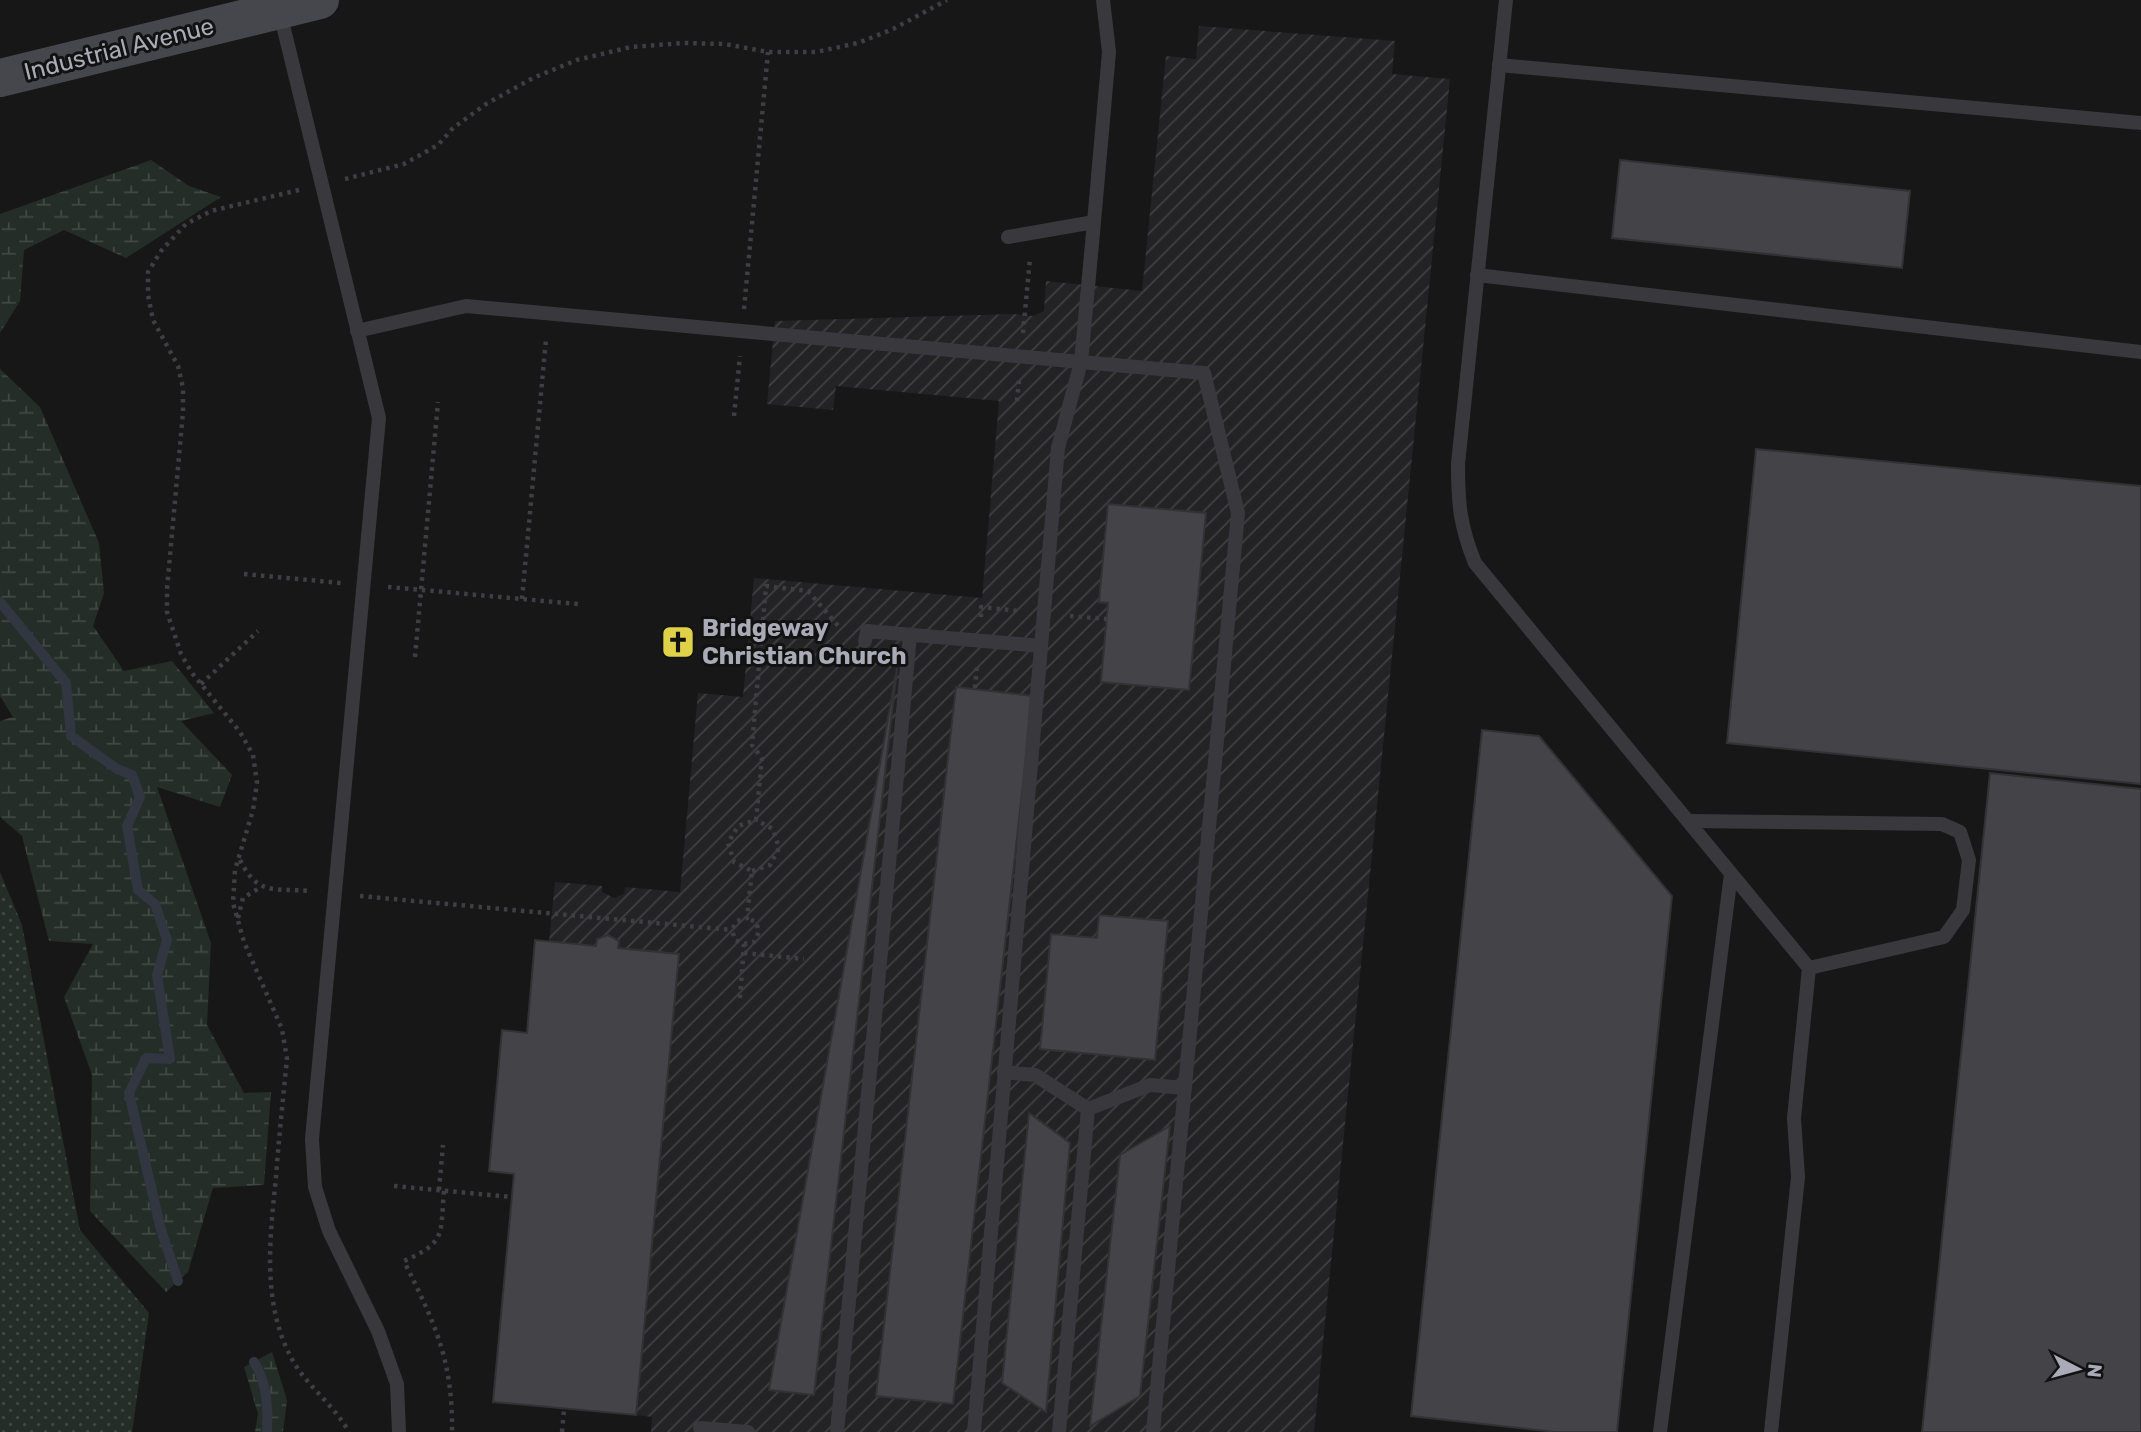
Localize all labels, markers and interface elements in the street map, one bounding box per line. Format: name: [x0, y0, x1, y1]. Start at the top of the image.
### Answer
street label: Industrial Avenue: [21, 12, 217, 86]
place label: Bridgeway Christian Church: [702, 614, 907, 670]
church icon: Bridgeway Christian Church: [659, 623, 697, 661]
north arrow: [2043, 1334, 2113, 1404]
text: N: [2082, 1363, 2107, 1379]

